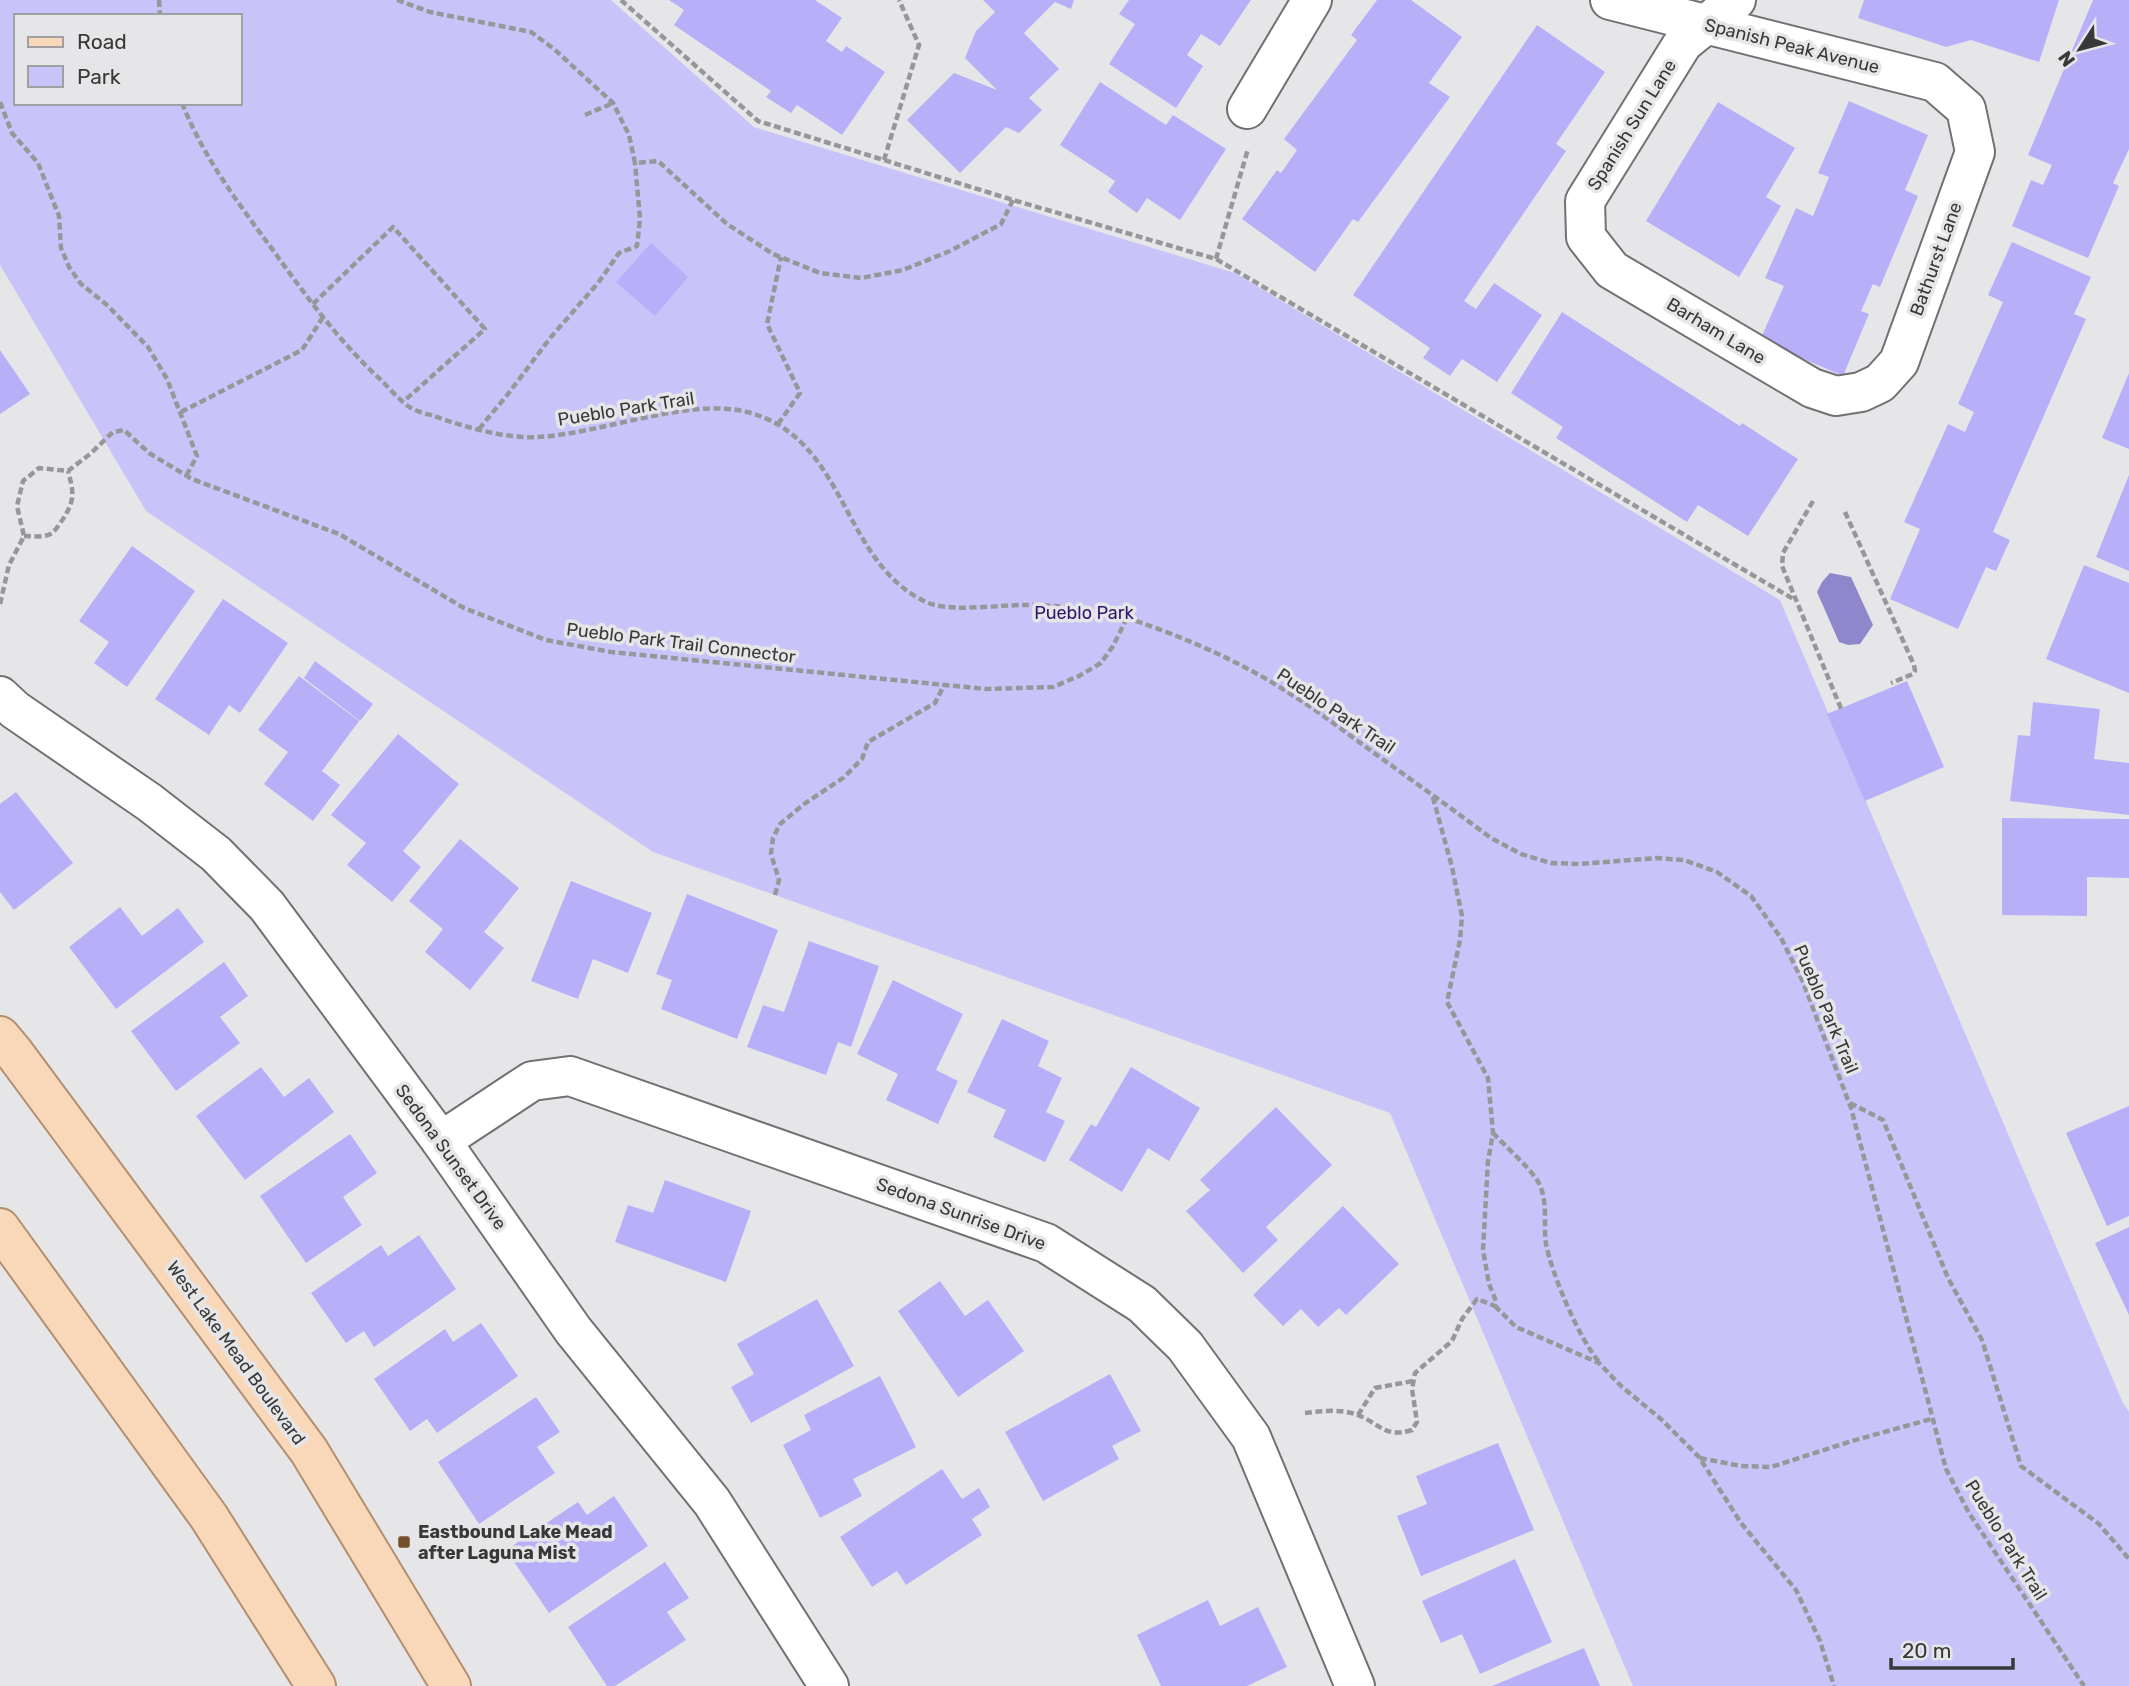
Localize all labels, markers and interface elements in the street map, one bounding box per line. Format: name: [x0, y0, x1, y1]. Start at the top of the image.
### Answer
legend: [14, 14, 242, 105]
street label: Spanish Peak Avenue: [1702, 14, 1882, 78]
north arrow: [2045, 14, 2115, 84]
text: Road: [77, 29, 127, 54]
text: N: [2053, 46, 2080, 71]
street label: Spanish Sun Lane: [1583, 56, 1681, 194]
text: Park: [77, 64, 121, 89]
street label: Bathurst Lane: [1905, 199, 1967, 319]
street label: Barham Lane: [1663, 293, 1769, 369]
street label: Pueblo Park Trail: [556, 387, 696, 431]
park label: Pueblo Park: [1034, 602, 1135, 624]
street label: Pueblo Park Trail Connector: [565, 618, 797, 668]
street label: Pueblo Park Trail: [1273, 663, 1399, 759]
street label: Pueblo Park Trail: [1789, 941, 1863, 1077]
street label: Sedona Sunset Drive: [391, 1080, 511, 1234]
street label: Sedona Sunrise Drive: [873, 1173, 1049, 1255]
street label: West Lake Mead Boulevard: [162, 1257, 310, 1449]
street label: Pueblo Park Trail: [1960, 1476, 2052, 1604]
place label: Eastbound Lake Mead after Laguna Mist: [418, 1521, 613, 1564]
marker: Eastbound Lake Mead after Laguna Mist: [396, 1534, 412, 1550]
scale bar: [1891, 1626, 2014, 1670]
text: 20 m: [1902, 1638, 1951, 1663]

